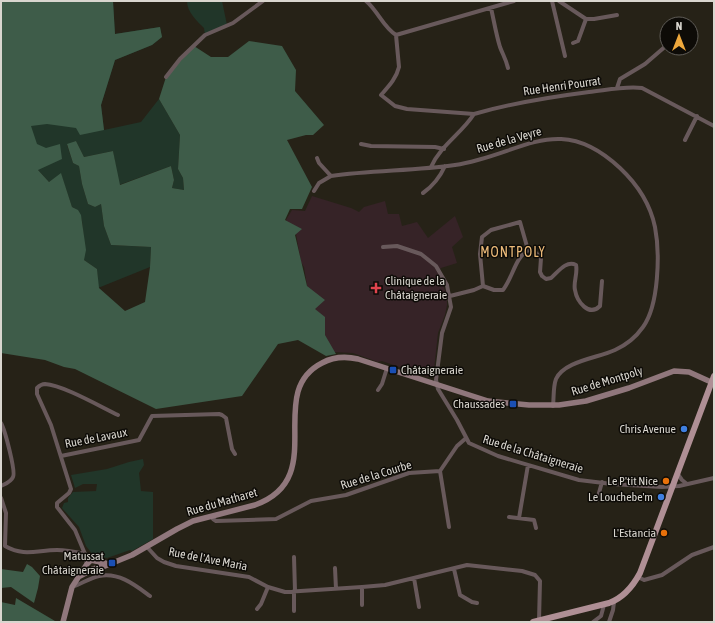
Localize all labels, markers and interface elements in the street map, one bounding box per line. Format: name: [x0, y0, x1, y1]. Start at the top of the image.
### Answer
north arrow: [659, 16, 699, 56]
text: N: [676, 20, 682, 32]
street label: Rue Henri Pourrat: [522, 74, 602, 98]
street label: Rue de la Veyre: [475, 124, 543, 156]
district label: MONTPOLY: [480, 244, 546, 260]
place label: Clinique de la Châtaigneraie: [385, 274, 447, 302]
marker: Clinique de la Châtaigneraie: [370, 282, 382, 294]
place label: Châtaigneraie: [401, 363, 463, 377]
street label: Rue de Montpoly: [570, 363, 644, 399]
marker: Châtaigneraie: [388, 365, 398, 375]
place label: Chaussades: [453, 397, 505, 411]
marker: Chaussades: [508, 399, 518, 409]
place label: Chris Avenue: [619, 422, 676, 436]
marker: Chris Avenue: [679, 424, 689, 434]
street label: Rue de Lavaux: [64, 425, 128, 451]
street label: Rue de la Châtaigneraie: [481, 432, 585, 476]
street label: Rue de la Courbe: [339, 458, 413, 492]
place label: Le P'tit Nice: [607, 474, 658, 488]
marker: Le P'tit Nice: [661, 476, 671, 486]
street label: Rue du Matharet: [185, 485, 260, 519]
place label: Le Louchebe'm: [588, 490, 653, 504]
marker: Le Louchebe'm: [656, 492, 666, 502]
place label: L'Estancia: [613, 526, 656, 540]
marker: L'Estancia: [659, 528, 669, 538]
street label: Rue de l'Ave Maria: [167, 544, 249, 574]
place label: Matussat Châtaigneraie: [42, 549, 105, 577]
marker: Matussat Châtaigneraie: [107, 558, 117, 568]

